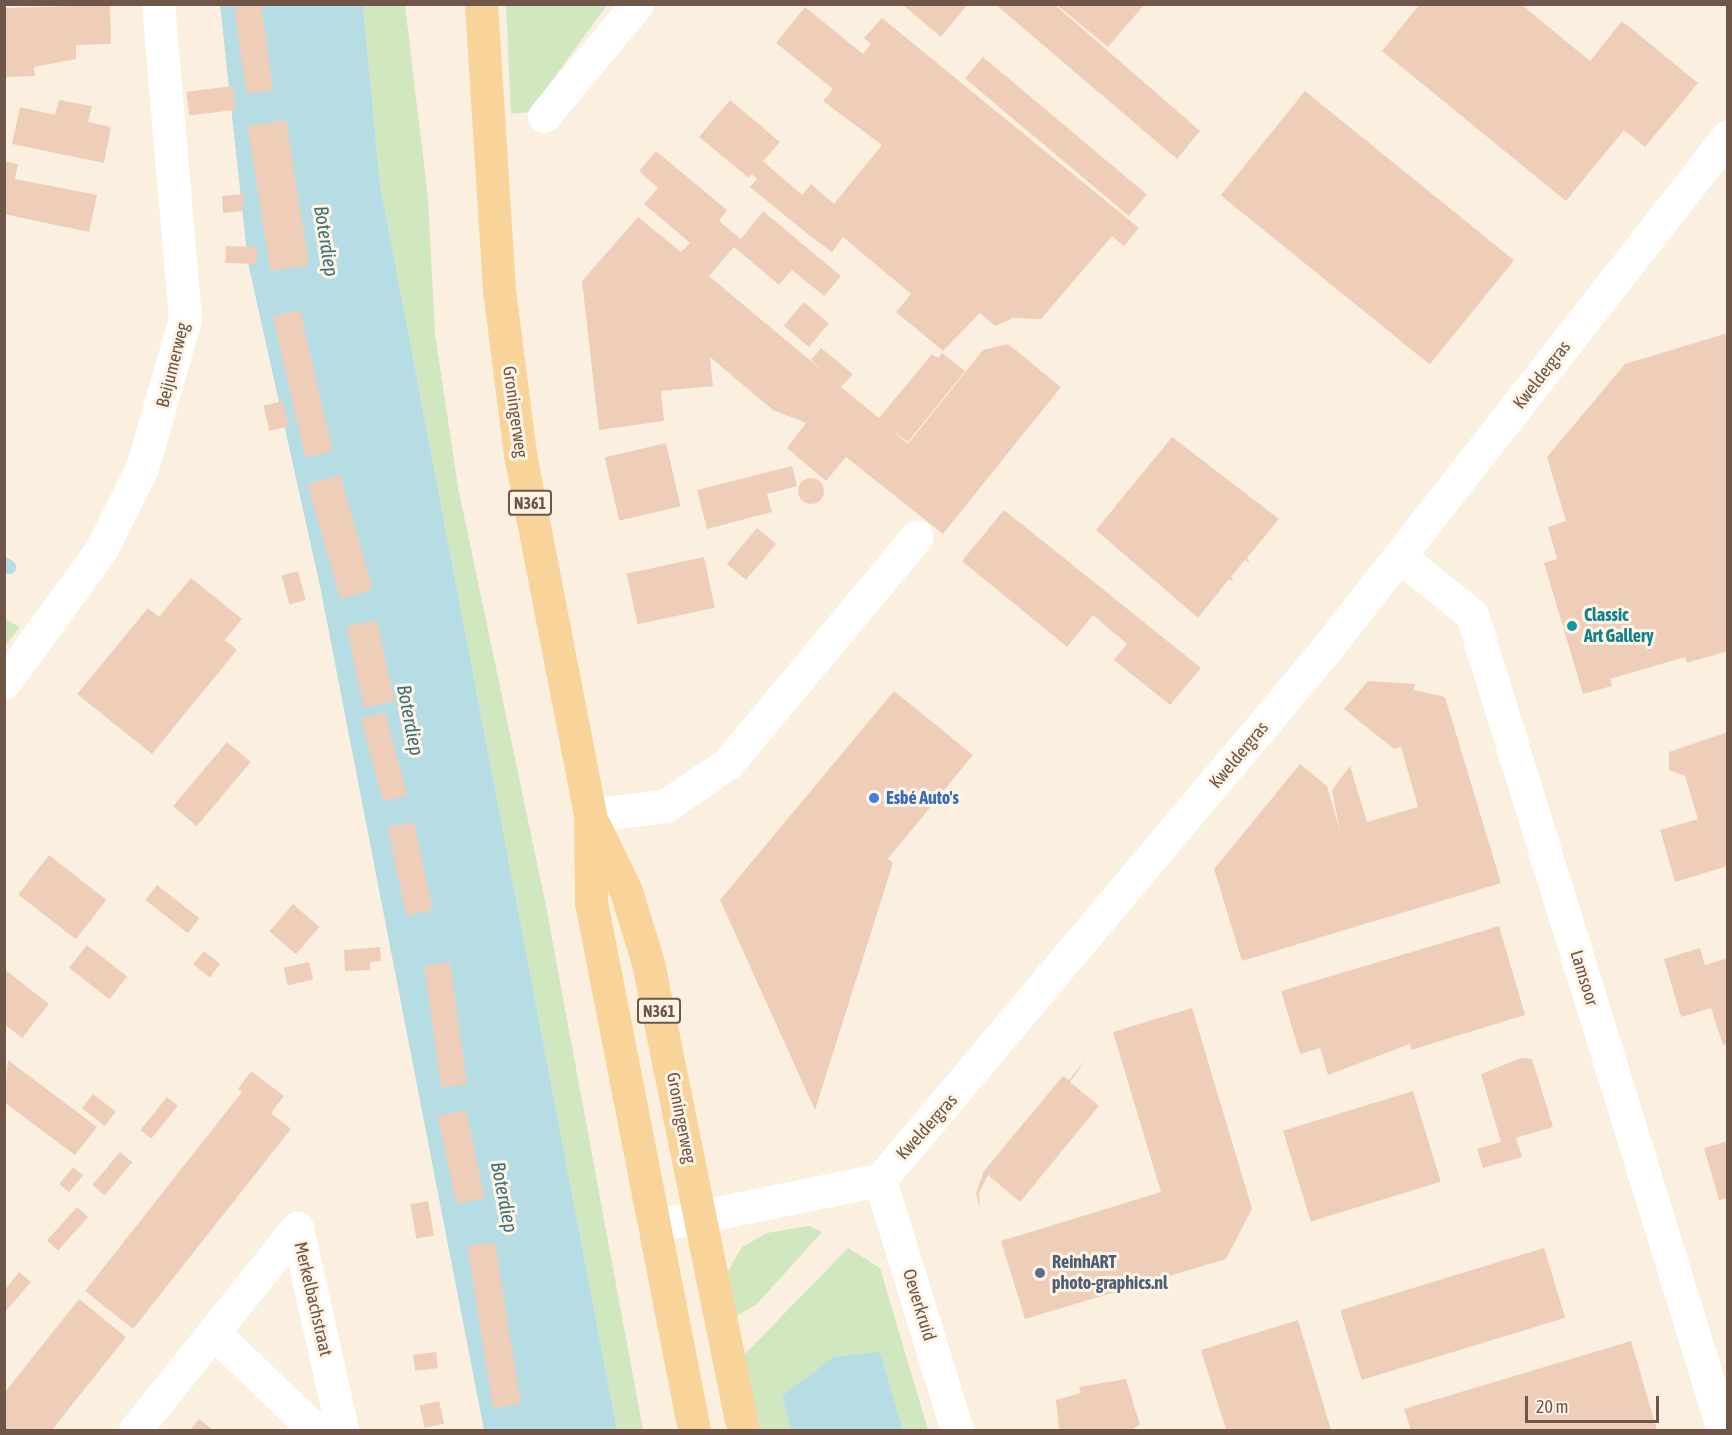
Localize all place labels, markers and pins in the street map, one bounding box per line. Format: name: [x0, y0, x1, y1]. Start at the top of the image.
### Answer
place label: Classic Art Gallery: [1584, 605, 1654, 648]
marker: Classic Art Gallery: [1565, 619, 1579, 633]
place label: Esbé Auto's: [886, 787, 959, 809]
marker: Esbé Auto's: [867, 791, 881, 805]
place label: ReinhART photo-graphics.nl: [1052, 1252, 1168, 1294]
marker: ReinhART photo-graphics.nl: [1033, 1266, 1047, 1280]

